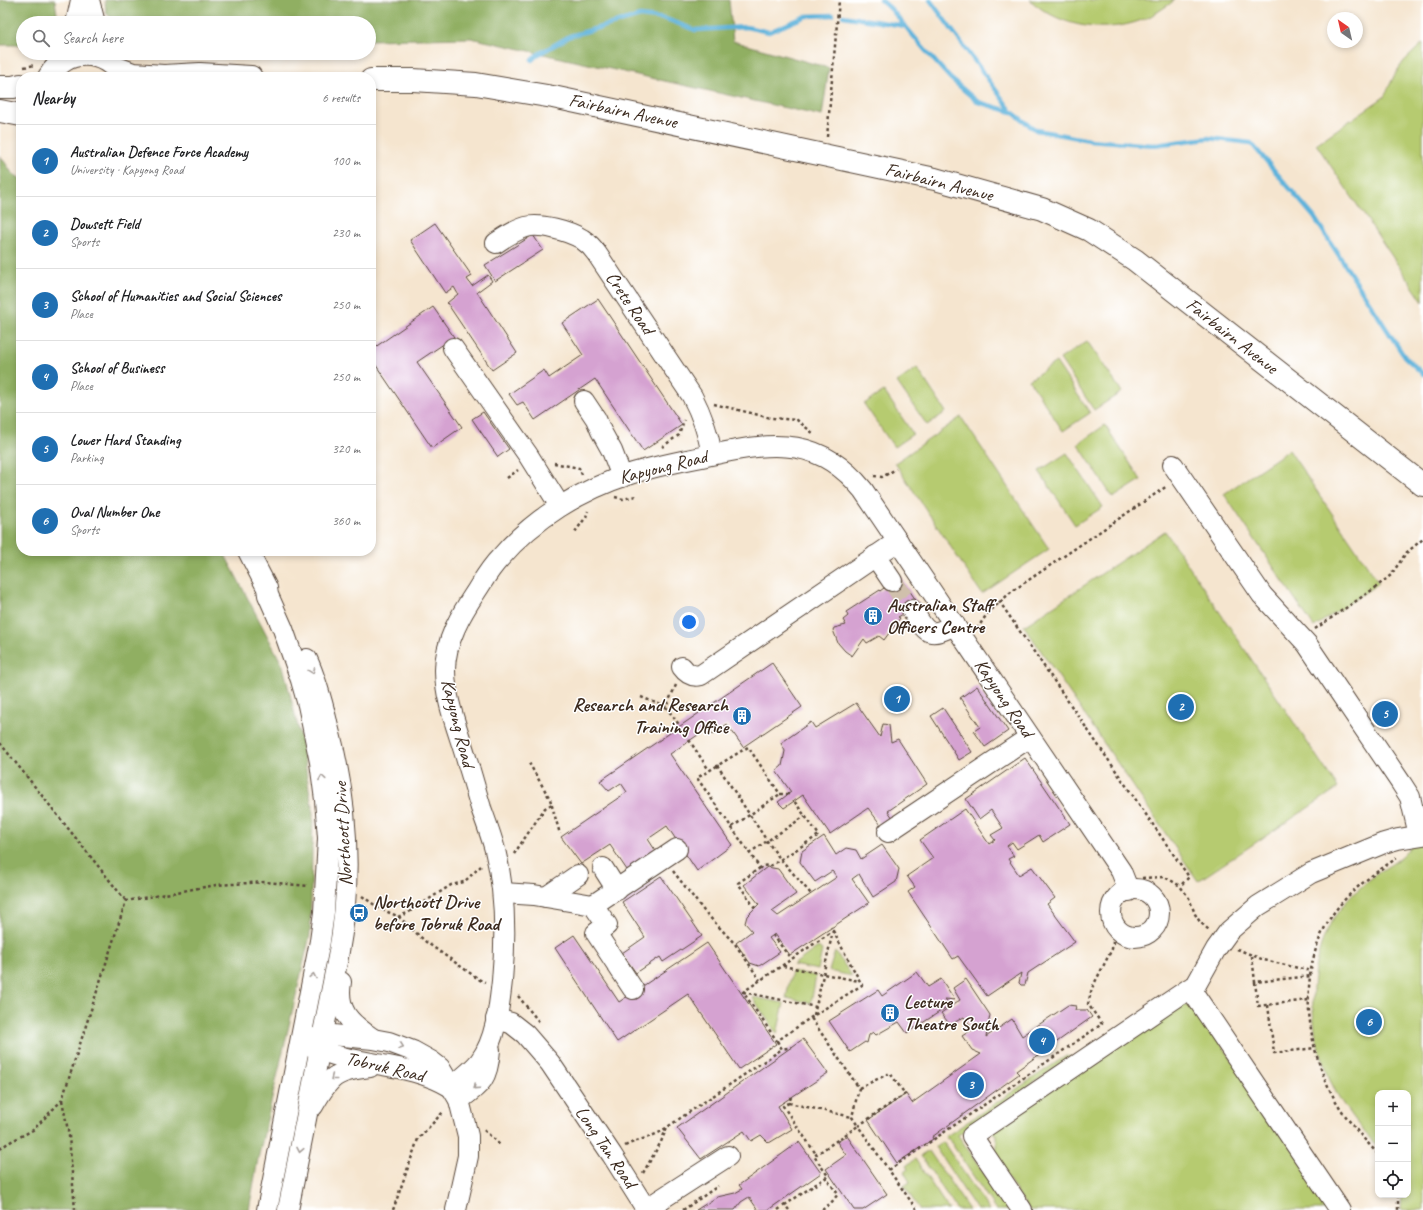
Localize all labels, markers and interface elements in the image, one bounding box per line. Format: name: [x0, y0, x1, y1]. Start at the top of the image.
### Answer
north arrow: [1327, 12, 1363, 48]
search box: [16, 16, 376, 60]
icon: search: [30, 27, 52, 49]
text: Search here: [62, 29, 123, 48]
text: Nearby: [32, 88, 75, 109]
street label: Fairbairn Avenue: [567, 88, 681, 135]
text: 6 results: [322, 90, 360, 106]
text: Australian Defence Force Academy: [70, 143, 248, 162]
text: 1: [42, 153, 48, 169]
text: 100 m: [332, 153, 360, 169]
street label: Fairbairn Avenue: [883, 157, 997, 207]
text: University · Kapyong Road: [70, 162, 184, 178]
text: Dowsett Field: [70, 215, 139, 234]
text: 2: [42, 225, 48, 241]
text: 230 m: [332, 225, 360, 241]
text: Sports: [70, 234, 99, 250]
street label: Crete Road: [600, 267, 661, 341]
text: School of Humanities and Social Sciences: [70, 287, 281, 306]
street label: Fairbairn Avenue: [1181, 293, 1284, 380]
text: 3: [42, 297, 48, 313]
text: 250 m: [332, 297, 360, 313]
text: Place: [70, 306, 93, 322]
text: School of Business: [70, 359, 164, 378]
text: 4: [42, 369, 48, 385]
text: 250 m: [332, 369, 360, 385]
text: Place: [70, 378, 93, 394]
text: Lower Hard Standing: [70, 431, 180, 450]
text: 5: [42, 441, 48, 457]
text: 320 m: [332, 441, 360, 457]
street label: Kapyong Road: [617, 444, 713, 490]
text: Parking: [70, 450, 104, 466]
text: Oval Number One: [70, 503, 159, 522]
text: 6: [42, 513, 48, 529]
text: 360 m: [332, 513, 360, 529]
text: Sports: [70, 522, 99, 538]
place label: Australian Staff Officers Centre: [887, 593, 998, 639]
building icon: Australian Staff Officers Centre: [862, 605, 884, 627]
your location: [679, 612, 699, 632]
street label: Kapyong Road: [969, 654, 1041, 745]
one-way arrow: [307, 667, 315, 674]
street label: Kapyong Road: [435, 677, 481, 773]
pin: 1: [884, 684, 910, 714]
pin: 2: [1168, 692, 1194, 722]
place label: Research and Research Training Office: [572, 693, 730, 739]
pin: 5: [1372, 699, 1398, 729]
building icon: Research and Research Training Office: [731, 705, 753, 727]
one-way arrow: [318, 775, 327, 781]
street label: Northcott Drive: [328, 779, 358, 887]
place label: Northcott Drive before Tobruk Road: [373, 890, 503, 936]
bus stop icon: Northcott Drive before Tobruk Road: [348, 902, 370, 924]
one-way arrow: [308, 973, 317, 980]
place label: Lecture Theatre South: [904, 990, 1000, 1036]
building icon: Lecture Theatre South: [879, 1002, 901, 1024]
pin: 6: [1356, 1007, 1382, 1037]
pin: 4: [1029, 1026, 1055, 1056]
one-way arrow: [397, 1042, 404, 1050]
street label: Tobruk Road: [343, 1046, 430, 1088]
pin: 3: [958, 1070, 984, 1100]
one-way arrow: [331, 1073, 338, 1080]
one-way arrow: [473, 1082, 481, 1089]
map controls: [1375, 1090, 1411, 1198]
button: +: [1375, 1090, 1411, 1126]
street label: Long Tan Road: [570, 1101, 644, 1196]
button: −: [1375, 1126, 1411, 1162]
one-way arrow: [296, 1147, 305, 1153]
button: locate: [1375, 1162, 1411, 1198]

